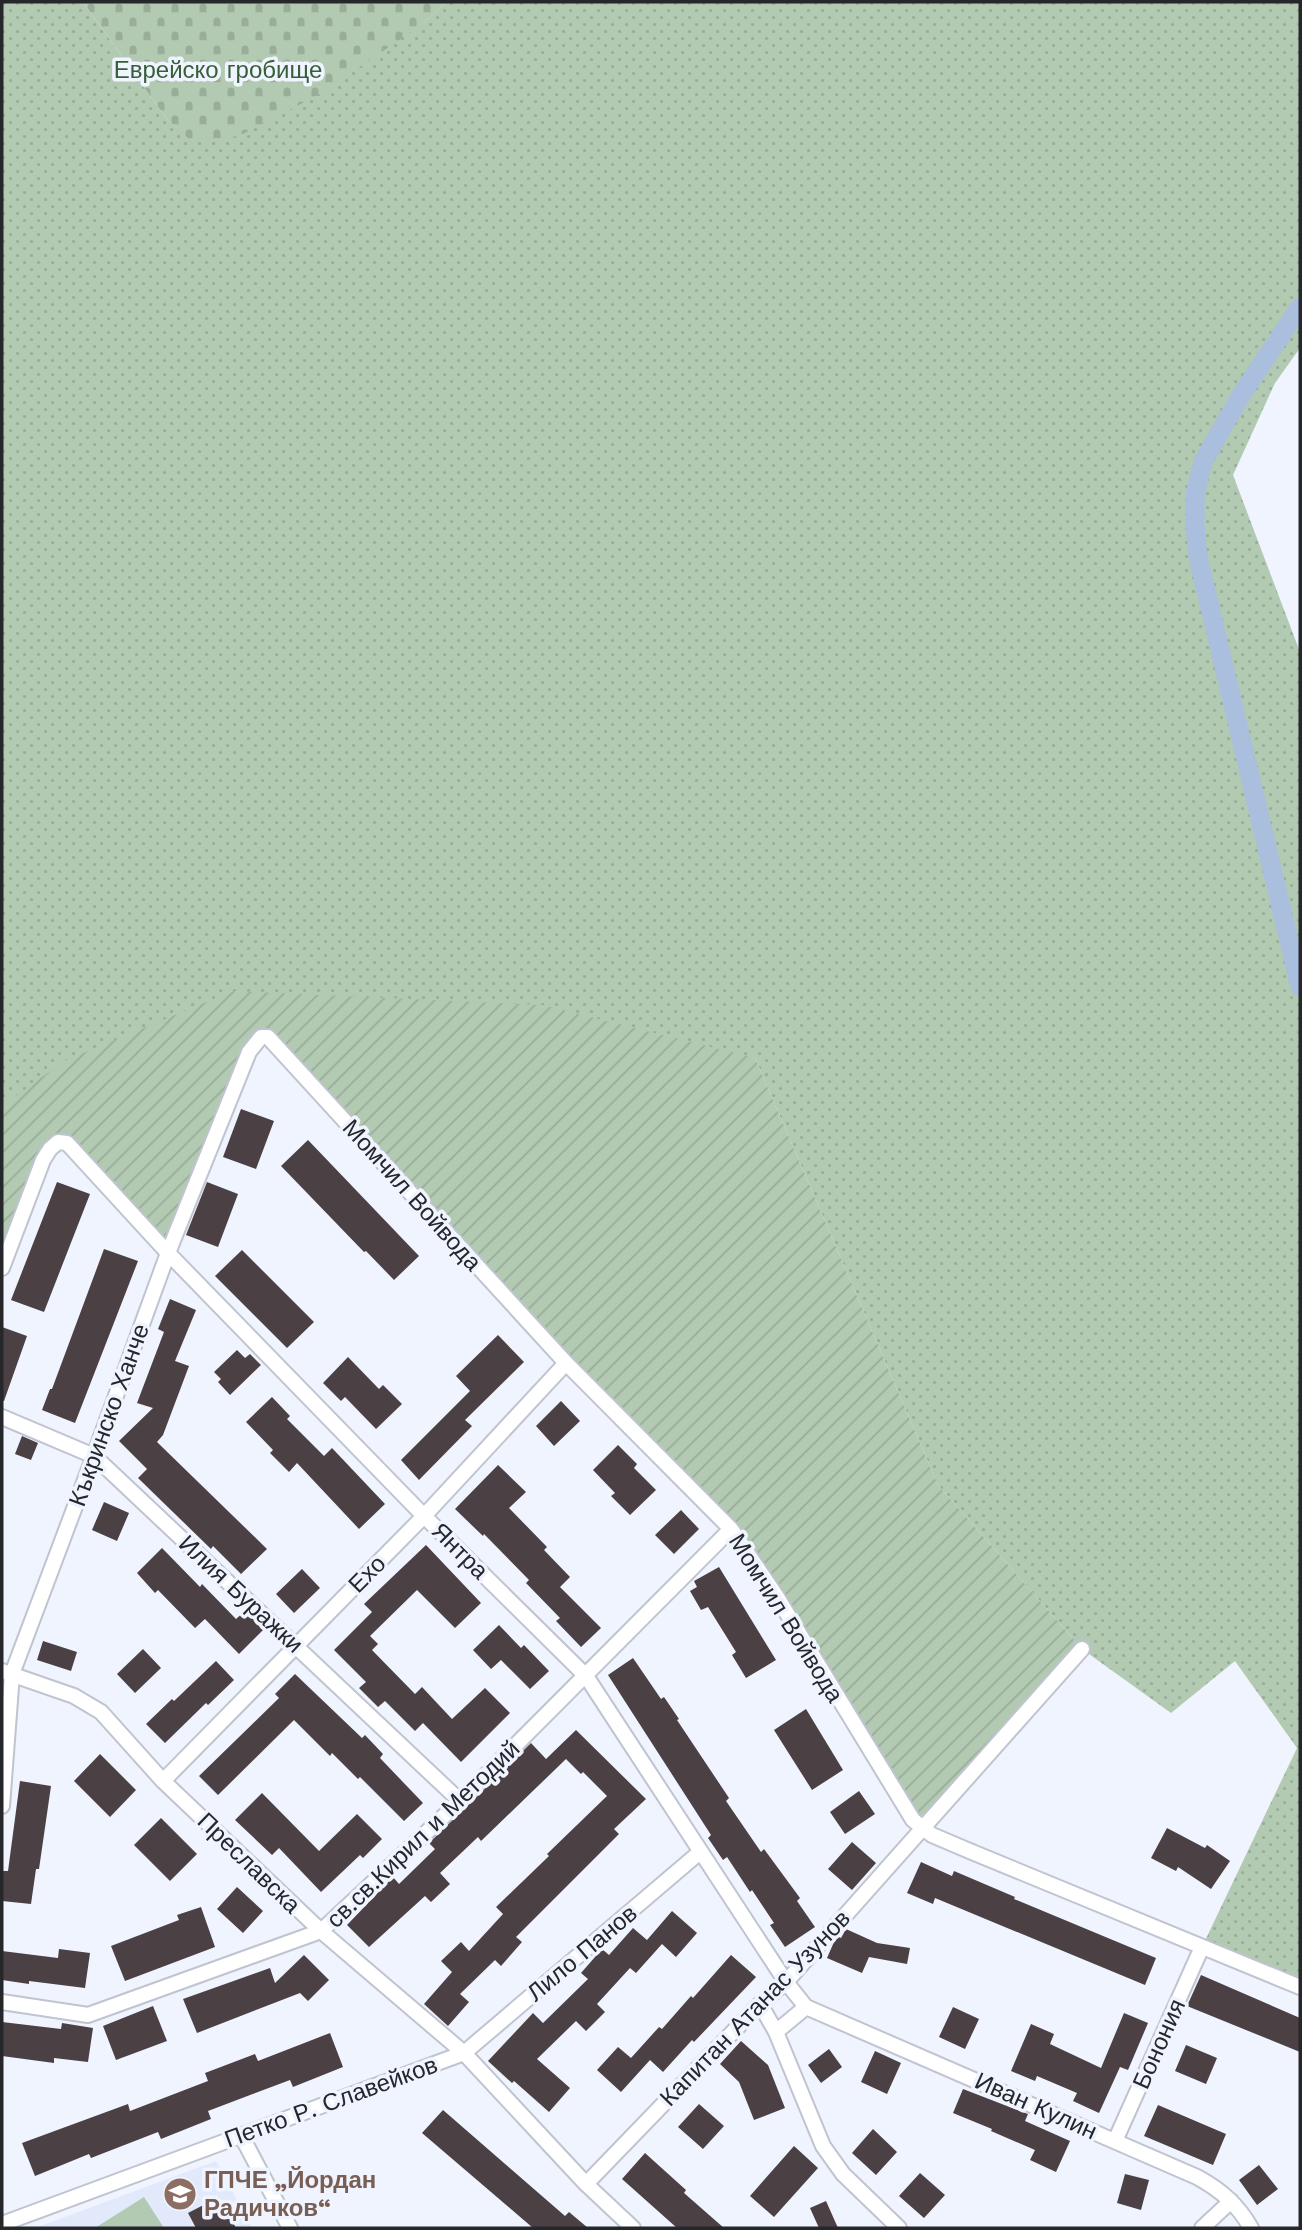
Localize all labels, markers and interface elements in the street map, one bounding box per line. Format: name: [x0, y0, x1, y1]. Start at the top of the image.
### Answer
park label: Еврейско гробище: [114, 56, 322, 84]
street label: Момчил Войвода: [337, 1114, 488, 1277]
street label: Къкринско Ханче: [63, 1320, 155, 1510]
street label: Янтра: [426, 1517, 494, 1585]
street label: Момчил Войвода: [723, 1528, 850, 1708]
street label: Илия Буражки: [173, 1529, 309, 1659]
street label: Ехо: [343, 1550, 391, 1598]
street label: св.св.Кирил и Методий: [321, 1735, 525, 1933]
street label: Преславска: [192, 1807, 307, 1919]
street label: Лило Панов: [521, 1899, 643, 2007]
street label: Капитан Атанас Узунов: [654, 1904, 856, 2112]
street label: Бонония: [1127, 1995, 1191, 2093]
street label: Петко Р. Славейков: [221, 2050, 441, 2154]
street label: Иван Кулин: [971, 2067, 1101, 2145]
place label: ГПЧЕ „Йордан Радичков“: [204, 2166, 376, 2222]
school or university icon: ГПЧЕ „Йордан Радичков“: [161, 2175, 199, 2213]

